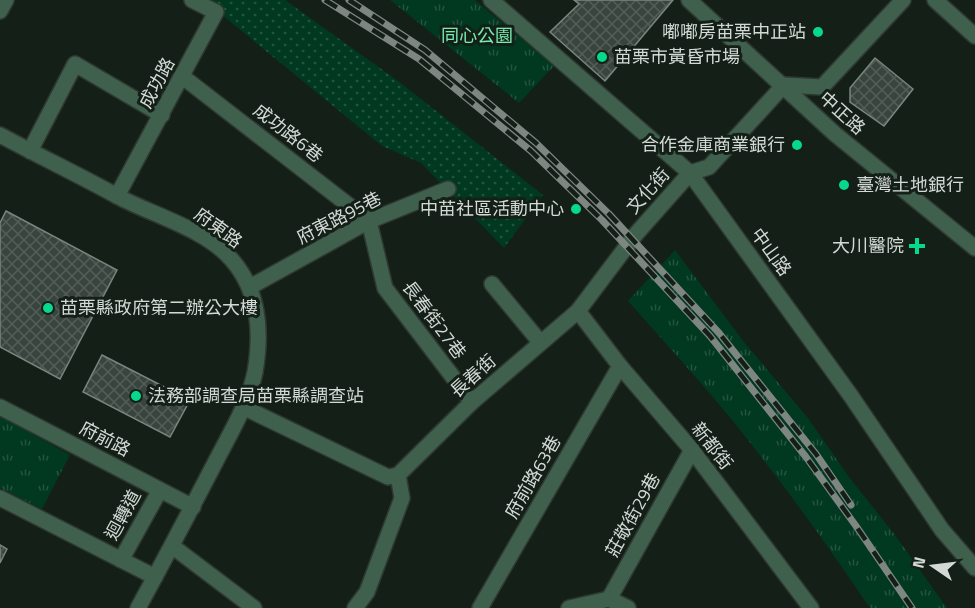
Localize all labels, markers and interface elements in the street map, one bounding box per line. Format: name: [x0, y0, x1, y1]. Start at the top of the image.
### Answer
place label: 嘟嘟房苗栗中正站: [662, 18, 806, 45]
park label: 同心公園: [441, 22, 513, 49]
marker: 嘟嘟房苗栗中正站: [811, 25, 825, 39]
place label: 苗栗市黃昏市場: [614, 43, 740, 70]
marker: 苗栗市黃昏市場: [595, 50, 609, 64]
street label: 成功路: [132, 53, 181, 113]
street label: 中正路: [813, 85, 871, 141]
street label: 成功路6巷: [248, 97, 329, 169]
place label: 合作金庫商業銀行: [641, 131, 785, 158]
marker: 合作金庫商業銀行: [790, 138, 804, 152]
street label: 文化街: [620, 162, 676, 220]
place label: 臺灣土地銀行: [856, 171, 964, 198]
marker: 臺灣土地銀行: [837, 178, 851, 192]
street label: 府東路95巷: [292, 185, 386, 251]
place label: 中苗社區活動中心: [420, 195, 564, 222]
street label: 府東路: [189, 201, 248, 254]
marker: 中苗社區活動中心: [569, 202, 583, 216]
street label: 中山路: [745, 222, 798, 281]
place label: 大川醫院: [832, 232, 904, 259]
marker: 大川醫院: [908, 237, 926, 255]
street label: 長春街27巷: [396, 275, 473, 365]
place label: 苗栗縣政府第二辦公大樓: [60, 294, 258, 321]
marker: 苗栗縣政府第二辦公大樓: [41, 301, 55, 315]
street label: 長春街: [444, 348, 502, 404]
place label: 法務部調查局苗栗縣調查站: [148, 382, 364, 409]
marker: 法務部調查局苗栗縣調查站: [129, 389, 143, 403]
street label: 府前路: [75, 414, 135, 463]
street label: 新都街: [685, 416, 740, 475]
street label: 府前路63巷: [498, 430, 567, 523]
street label: 莊敬街29巷: [598, 468, 667, 562]
street label: 迴轉道: [98, 485, 147, 545]
north arrow: [903, 536, 963, 596]
text: N: [905, 554, 931, 571]

